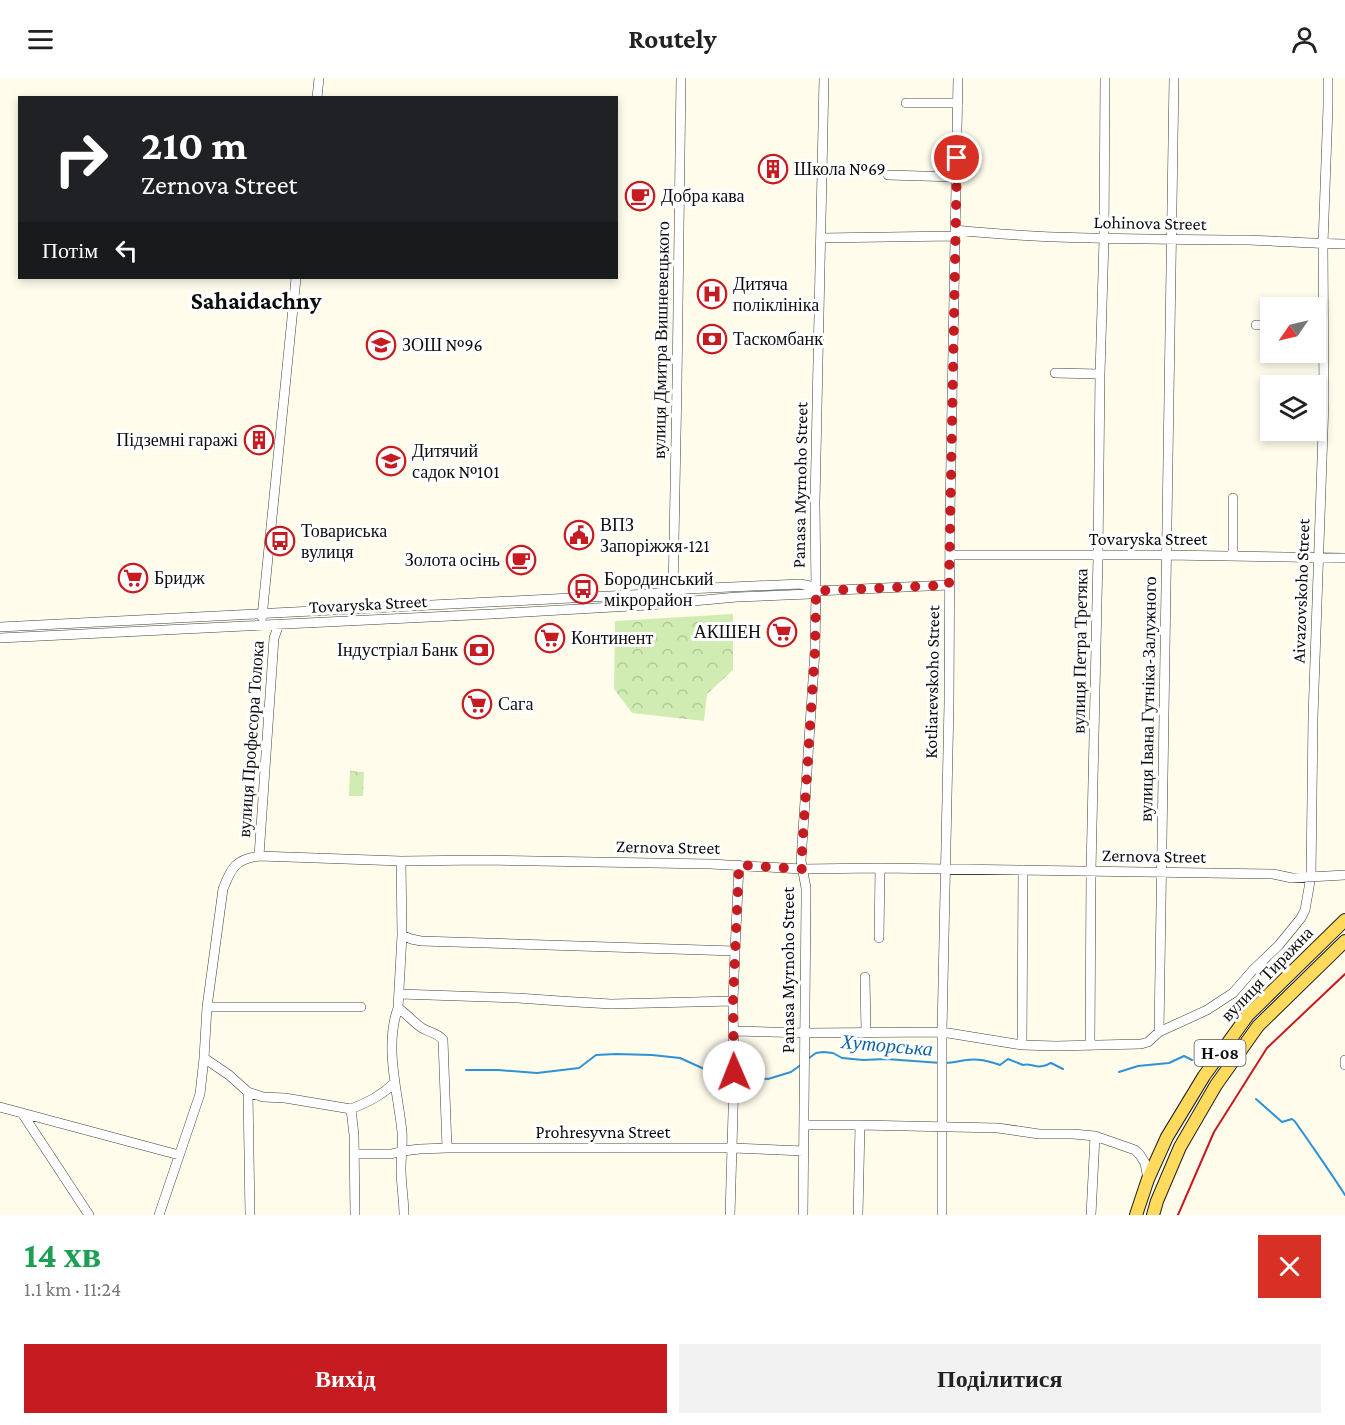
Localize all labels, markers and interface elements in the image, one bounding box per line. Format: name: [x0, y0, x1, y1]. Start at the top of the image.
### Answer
icon: menu: [24, 23, 57, 56]
icon: person: [1288, 23, 1321, 56]
text: Routely: [628, 24, 717, 54]
icon: right: [42, 120, 120, 198]
text: 210 m: [141, 121, 247, 168]
pin: [931, 132, 982, 183]
icon: arrive: [940, 141, 973, 174]
building icon: Школа №69: [757, 153, 789, 185]
place label: Школа №69: [794, 159, 886, 179]
text: Zernova Street: [141, 170, 297, 200]
cafe icon: Добра кава: [624, 180, 656, 212]
place label: Добра кава: [661, 186, 745, 206]
street label: Lohinova Street: [1093, 212, 1208, 234]
street label: вулиця Дмитра Вишневецького: [649, 221, 673, 459]
icon: left: [110, 234, 143, 267]
text: Потім: [42, 238, 98, 263]
place label: Дитяча поліклініка: [733, 274, 819, 315]
hospital icon: Дитяча поліклініка: [696, 278, 728, 310]
district label: Sahaidachny: [191, 287, 322, 314]
north arrow: [1260, 297, 1326, 363]
map controls: [1260, 297, 1326, 441]
bank icon: Таскомбанк: [696, 323, 728, 355]
school or university icon: ЗОШ №96: [365, 329, 397, 361]
place label: Таскомбанк: [733, 329, 823, 349]
place label: ЗОШ №96: [402, 335, 483, 355]
button: layers: [1260, 375, 1326, 441]
street label: Panasa Myrnoho Street: [789, 401, 811, 568]
building icon: Підземні гаражі: [243, 424, 275, 456]
place label: Підземні гаражі: [116, 430, 238, 450]
place label: Дитячий садок №101: [412, 441, 500, 482]
school or university icon: Дитячий садок №101: [375, 445, 407, 477]
place label: ВПЗ Запоріжжя-121: [600, 515, 709, 556]
street label: Aivazovskoho Street: [1288, 517, 1314, 664]
public building icon: ВПЗ Запоріжжя-121: [563, 519, 595, 551]
place label: Товариська вулиця: [301, 521, 387, 562]
bus stop icon: Товариська вулиця: [264, 525, 296, 557]
street label: Tovaryska Street: [1089, 529, 1208, 549]
cafe icon: Золота осінь: [505, 544, 537, 576]
place label: Золота осінь: [405, 550, 500, 570]
supermarket icon: Бридж: [117, 562, 149, 594]
place label: Бридж: [154, 568, 205, 588]
street label: вулиця Петра Третяка: [1069, 568, 1091, 734]
place label: Бородинський мікрорайон: [604, 569, 714, 610]
bus stop icon: Бородинський мікрорайон: [567, 573, 599, 605]
street label: вулиця Івана Гутніка-Залужного: [1136, 576, 1160, 822]
street label: Tovaryska Street: [308, 591, 429, 617]
street label: Kotliarevskoho Street: [921, 604, 943, 759]
supermarket icon: АКШЕН: [766, 616, 798, 648]
supermarket icon: Континент: [534, 622, 566, 654]
place label: АКШЕН: [694, 622, 761, 642]
place label: Континент: [571, 628, 653, 648]
bank icon: Індустріал Банк: [463, 634, 495, 666]
street label: вулиця Професора Толока: [234, 640, 268, 838]
place label: Індустріал Банк: [337, 640, 458, 660]
supermarket icon: Сага: [461, 688, 493, 720]
place label: Сага: [498, 694, 533, 714]
street label: Zernova Street: [616, 836, 721, 858]
street label: Zernova Street: [1102, 845, 1207, 867]
street label: Panasa Myrnoho Street: [778, 886, 798, 1053]
street label: вулиця Тиражна: [1217, 923, 1317, 1025]
water label: Хуторська: [839, 1030, 934, 1061]
position arrow: [702, 1040, 766, 1104]
road number: Н-08: [1194, 1040, 1246, 1066]
street label: Prohresyvna Street: [536, 1122, 671, 1142]
text: 14 хв: [24, 1235, 101, 1275]
button: close: [1258, 1235, 1321, 1298]
text: 1.1 km · 11:24: [24, 1278, 121, 1300]
button: Вихід: [24, 1344, 667, 1413]
button: Поділитися: [679, 1344, 1321, 1413]

